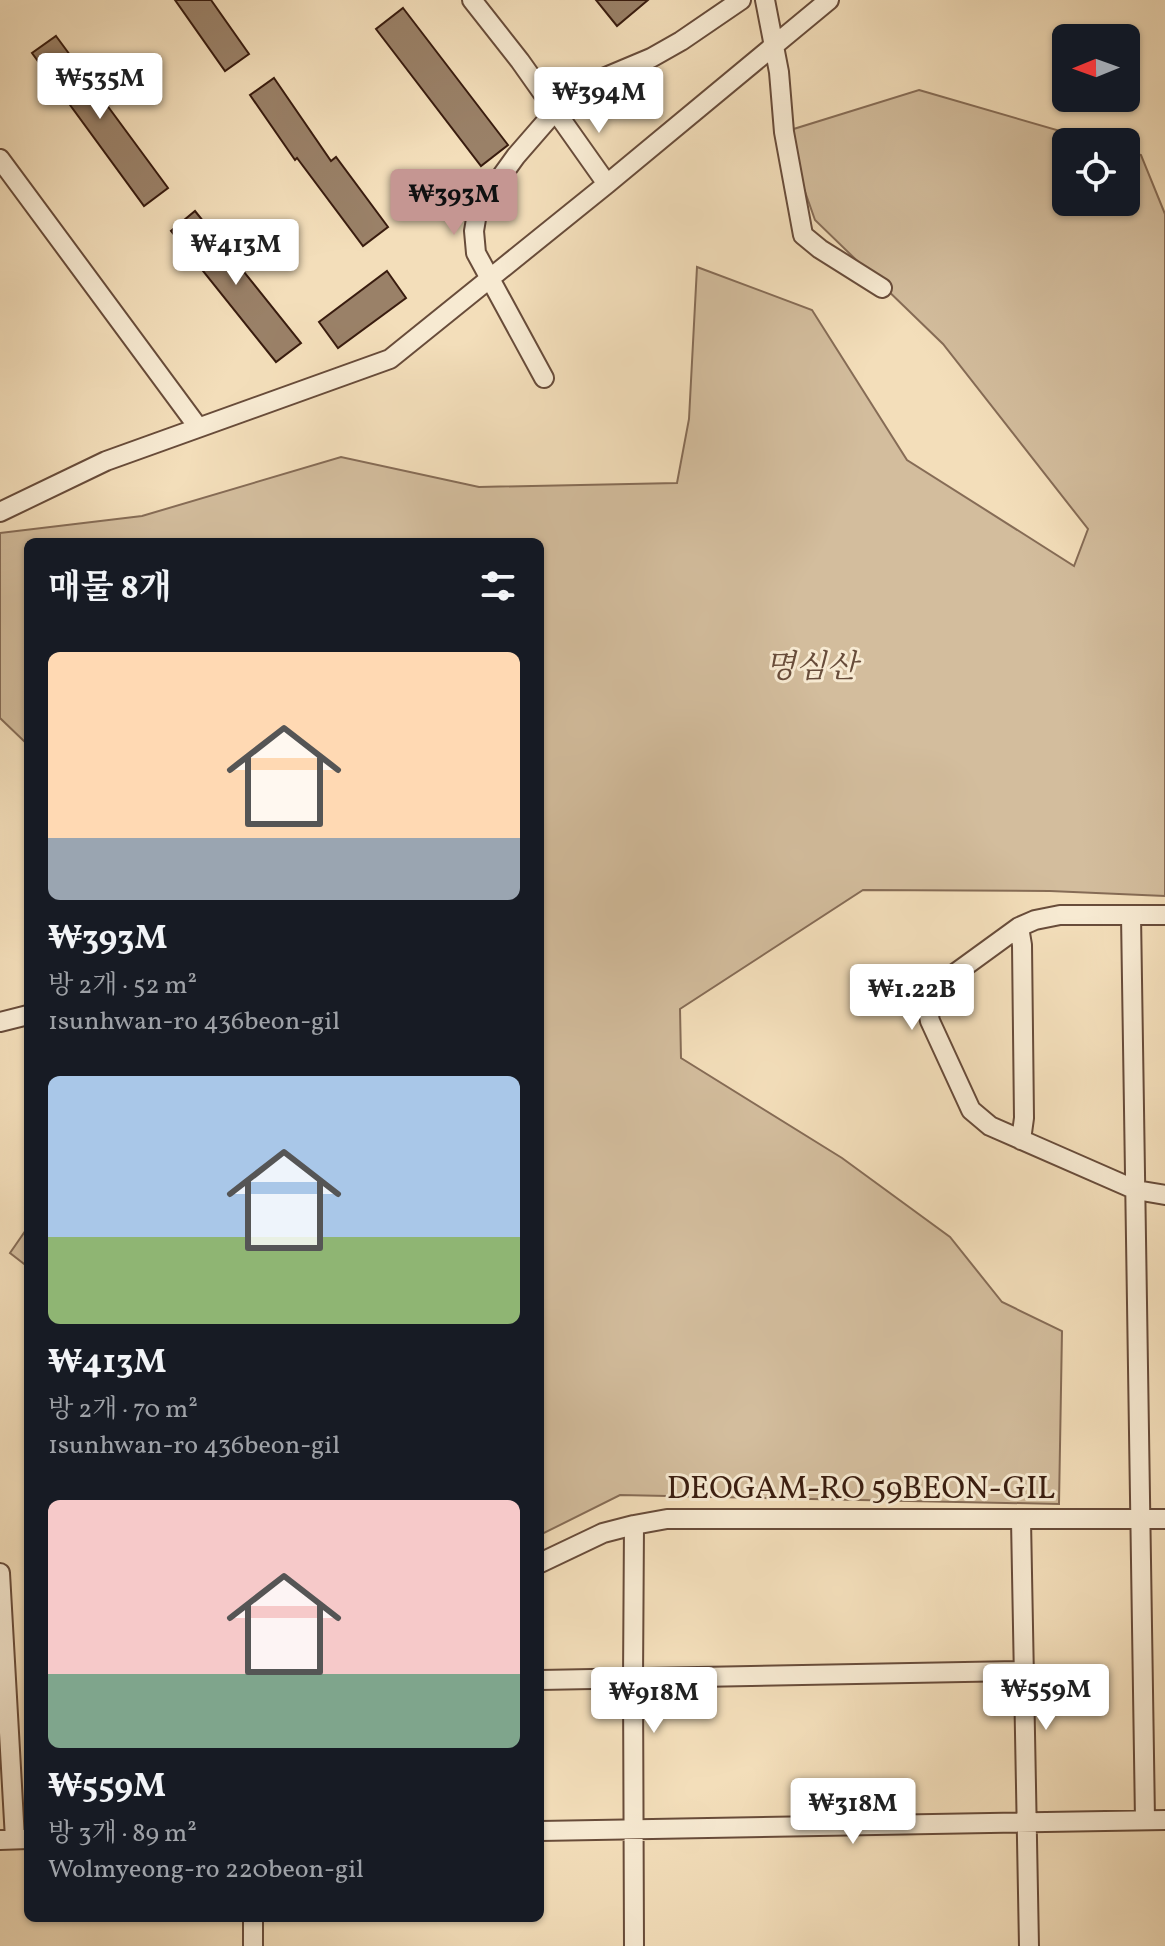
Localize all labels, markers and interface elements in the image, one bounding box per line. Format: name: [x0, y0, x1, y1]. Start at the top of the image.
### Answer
north arrow: [1052, 24, 1140, 112]
map controls: [1052, 24, 1140, 216]
pin: ₩535M: [44, 53, 156, 121]
text: ₩535M: [55, 61, 145, 97]
pin: ₩394M: [543, 67, 655, 135]
text: ₩394M: [552, 75, 646, 111]
button: locate: [1052, 128, 1140, 216]
pin: ₩393M: [398, 169, 510, 237]
text: ₩393M: [408, 177, 500, 213]
pin: ₩413M: [180, 219, 292, 287]
text: ₩413M: [191, 227, 281, 263]
icon: filters: [476, 564, 520, 608]
text: 매물 8개: [48, 566, 172, 613]
park label: 명심산: [765, 647, 861, 691]
icon: home: [212, 704, 356, 848]
text: ₩393M: [48, 916, 167, 963]
pin: ₩1.22B: [847, 964, 977, 1032]
text: 방 2개 · 52 m²: [48, 968, 197, 1004]
text: ₩1.22B: [868, 972, 956, 1008]
text: 1sunhwan-ro 436beon-gil: [48, 1004, 340, 1040]
icon: home: [212, 1128, 356, 1272]
text: ₩413M: [48, 1340, 166, 1387]
text: 방 2개 · 70 m²: [48, 1392, 198, 1428]
text: 1sunhwan-ro 436beon-gil: [48, 1428, 340, 1464]
street label: DEOGAM-RO 59BEON-GIL: [667, 1468, 1055, 1512]
icon: home: [212, 1552, 356, 1696]
pin: ₩559M: [990, 1664, 1102, 1732]
pin: ₩918M: [598, 1667, 710, 1735]
text: ₩559M: [1001, 1672, 1091, 1708]
text: ₩918M: [609, 1675, 699, 1711]
text: ₩559M: [48, 1764, 166, 1811]
pin: ₩318M: [797, 1778, 909, 1846]
text: ₩318M: [809, 1786, 897, 1822]
text: 방 3개 · 89 m²: [48, 1816, 197, 1852]
text: Wolmyeong-ro 220beon-gil: [48, 1852, 364, 1888]

